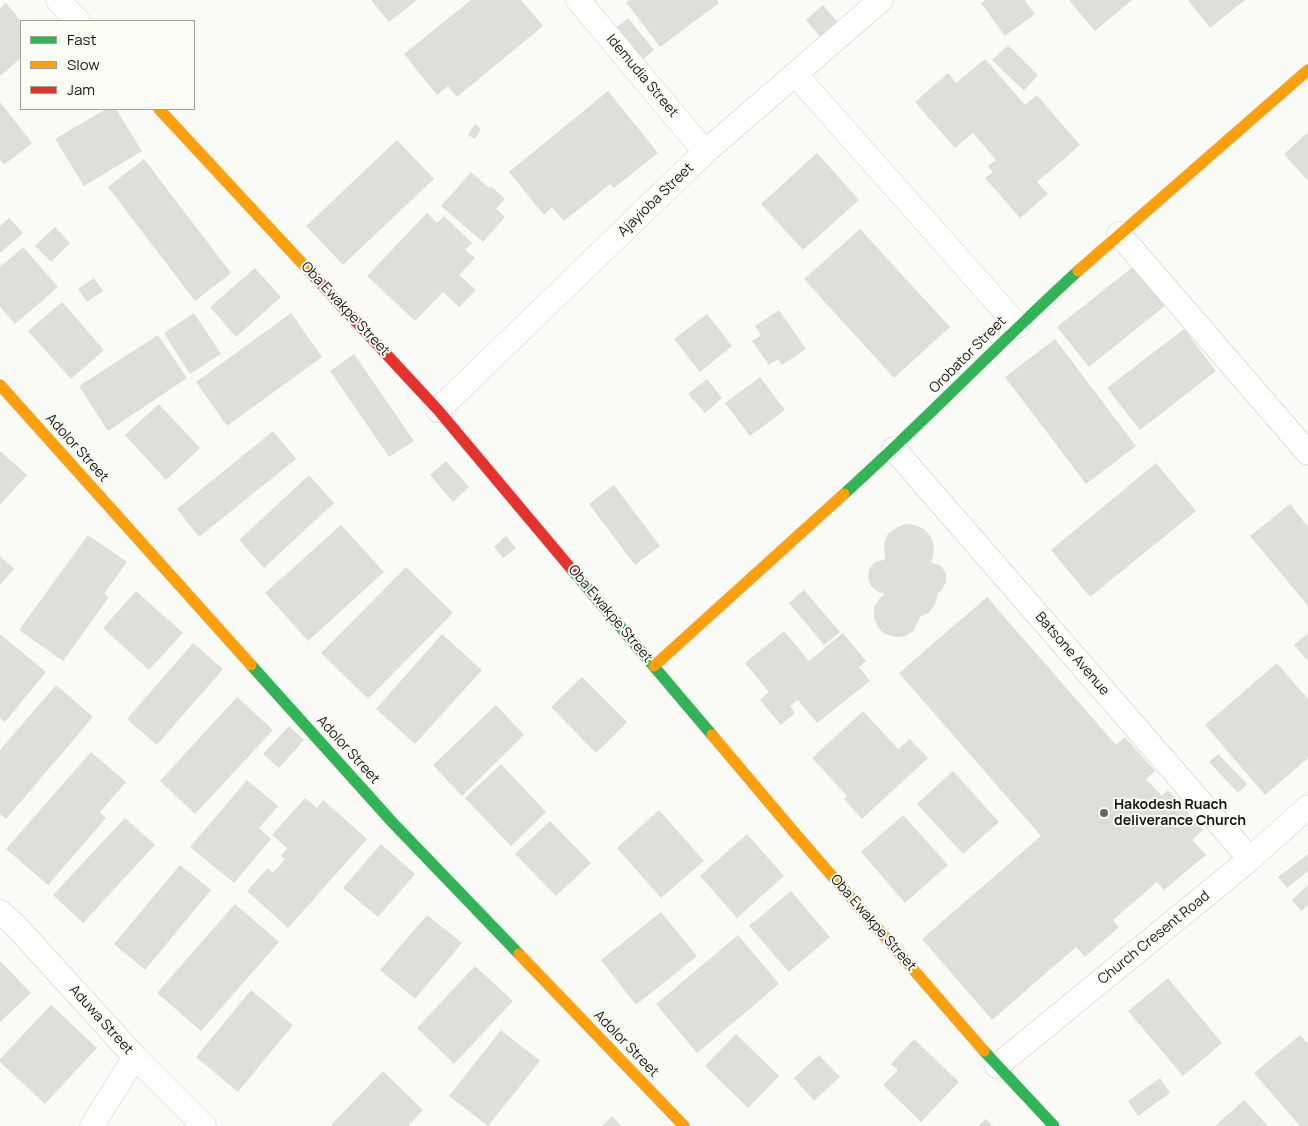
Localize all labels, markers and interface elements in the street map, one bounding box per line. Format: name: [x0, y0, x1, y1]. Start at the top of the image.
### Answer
legend: [20, 20, 195, 110]
text: Fast: [67, 29, 96, 50]
street label: Idemudia Street: [602, 31, 682, 121]
text: Slow: [67, 54, 100, 75]
text: Jam: [67, 79, 95, 100]
street label: Ajayioba Street: [615, 160, 697, 240]
street label: Oba Ewakpe Street: [297, 259, 393, 359]
street label: Orobator Street: [926, 313, 1010, 397]
street label: Adolor Street: [42, 410, 112, 486]
street label: Oba Ewakpe Street: [564, 562, 656, 666]
street label: Batsone Avenue: [1031, 609, 1113, 699]
street label: Adolor Street: [313, 712, 383, 788]
place label: Hakodesh Ruach deliverance Church: [1114, 797, 1246, 830]
marker: Hakodesh Ruach deliverance Church: [1098, 807, 1110, 819]
street label: Oba Ewakpe Street: [827, 871, 919, 975]
street label: Church Cresent Road: [1095, 888, 1213, 988]
street label: Aduwa Street: [65, 982, 137, 1058]
street label: Adolor Street: [590, 1007, 662, 1081]

